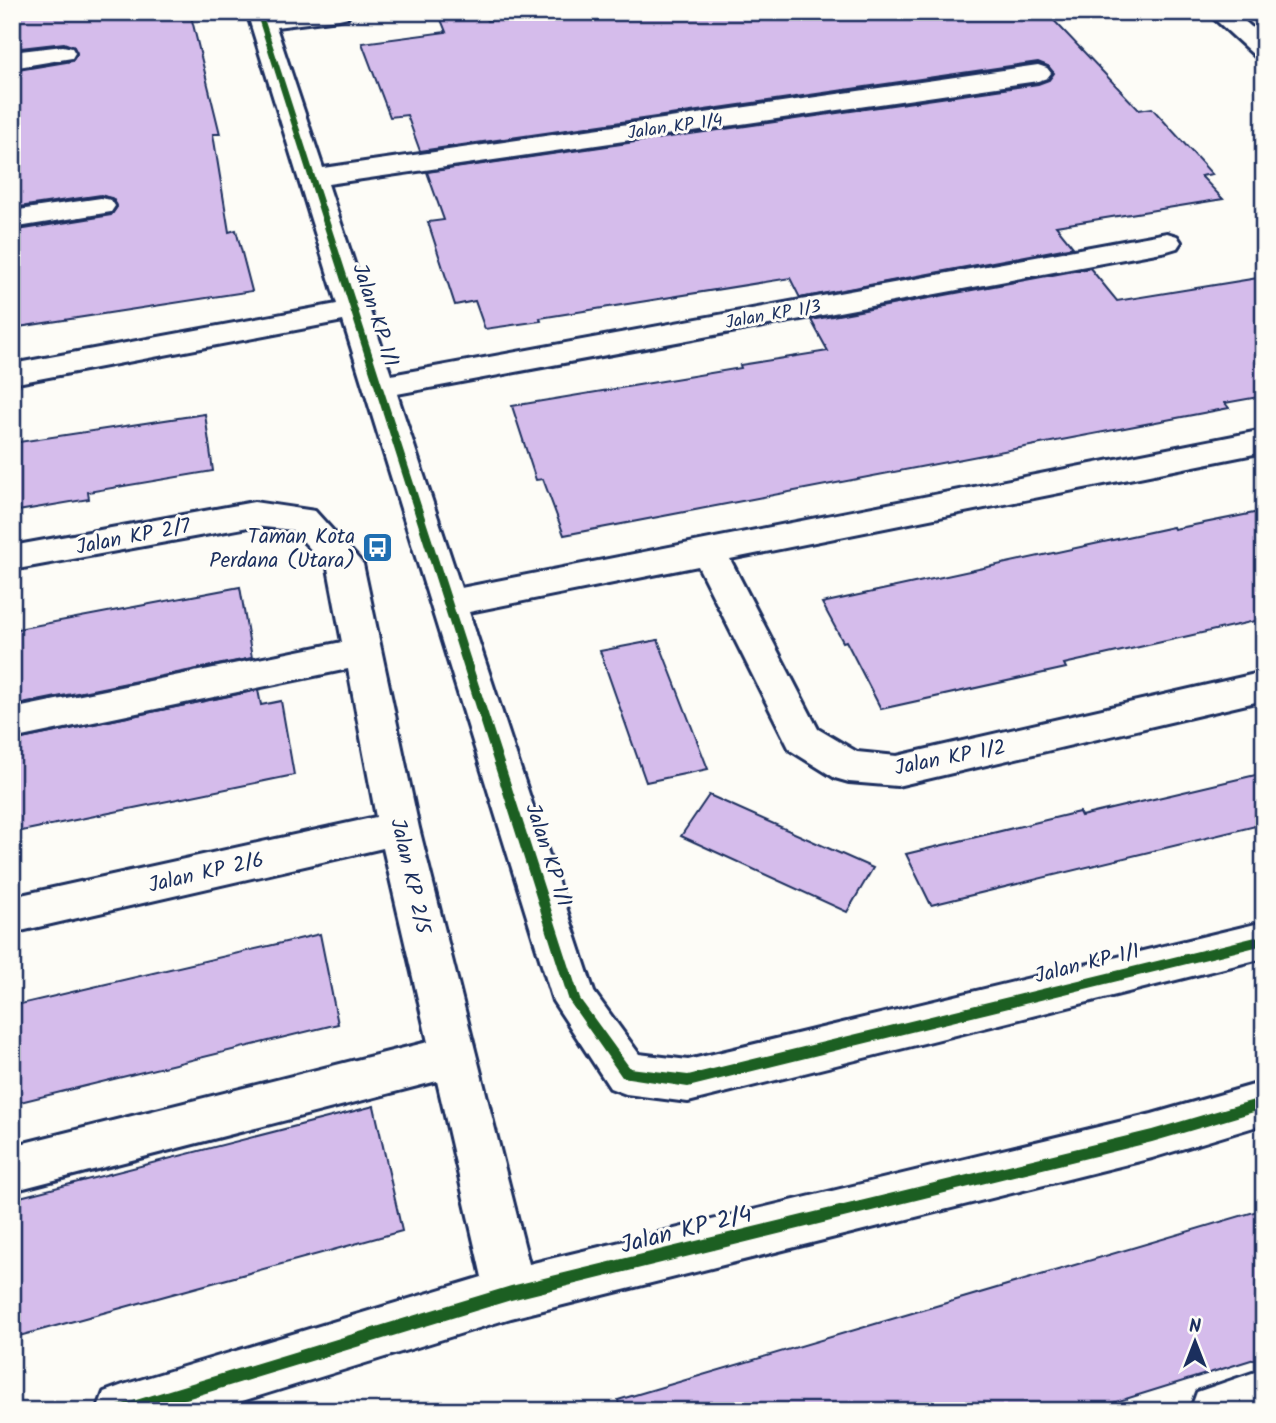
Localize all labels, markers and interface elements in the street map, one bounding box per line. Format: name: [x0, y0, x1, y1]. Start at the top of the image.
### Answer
street label: Jalan KP 1/4: [626, 106, 725, 149]
street label: Jalan KP 1/1: [342, 259, 407, 372]
street label: Jalan KP 1/3: [723, 293, 823, 338]
street label: Jalan KP 2/7: [73, 510, 195, 565]
place label: Taman Kota Perdana (Utara): [209, 521, 355, 578]
bus stop icon: Taman Kota Perdana (Utara): [361, 531, 395, 565]
street label: Jalan KP 1/2: [892, 732, 1009, 785]
street label: Jalan KP 1/1: [515, 799, 580, 912]
street label: Jalan KP 2/5: [380, 815, 439, 939]
street label: Jalan KP 2/6: [145, 844, 267, 903]
street label: Jalan KP 1/1: [1031, 935, 1143, 993]
street label: Jalan KP 2/4: [616, 1195, 756, 1266]
north arrow: [1160, 1308, 1230, 1378]
text: N: [1189, 1312, 1201, 1342]

